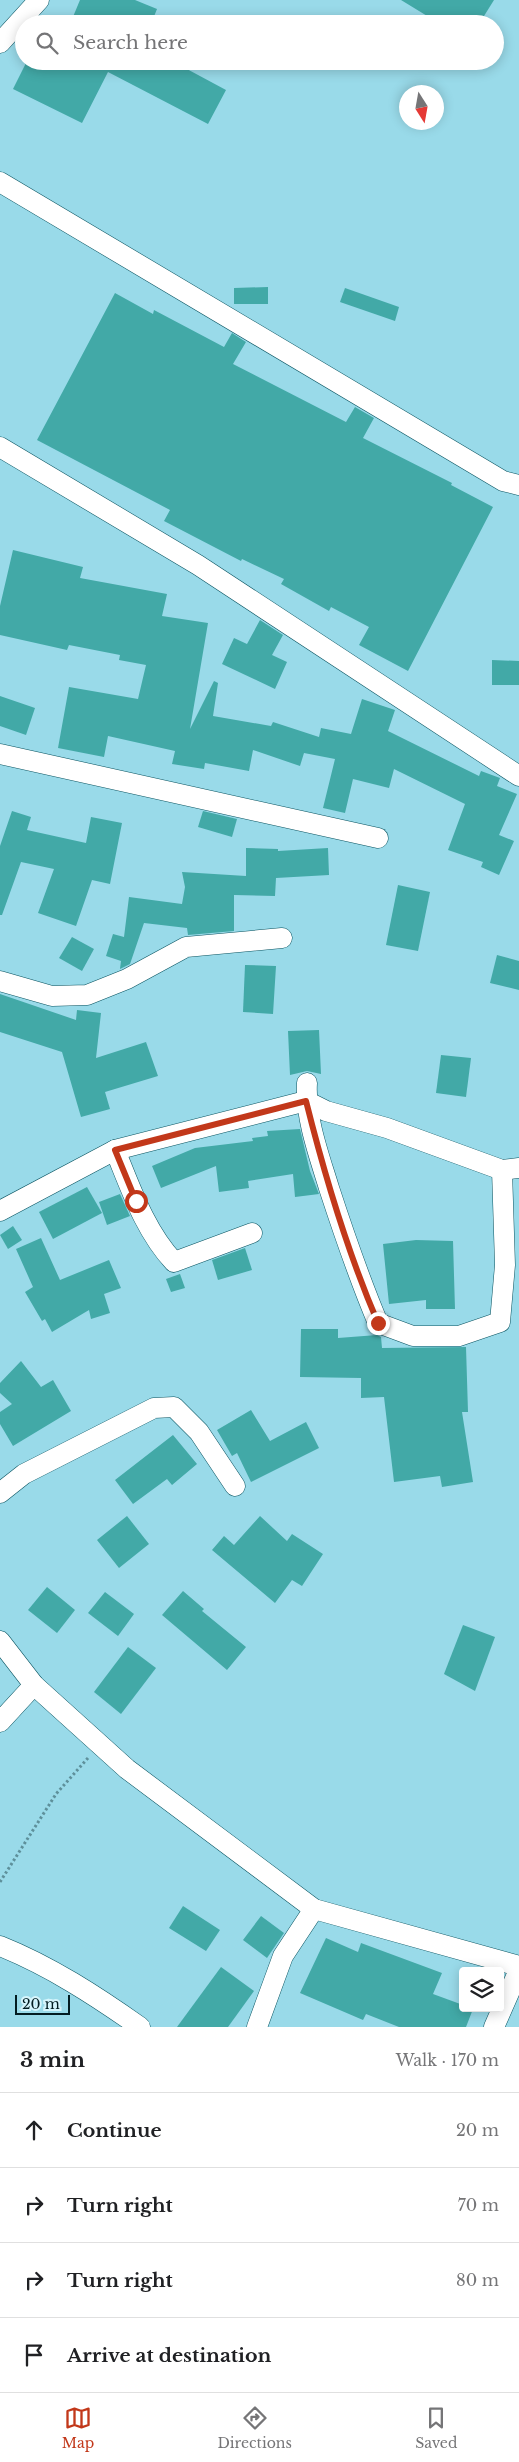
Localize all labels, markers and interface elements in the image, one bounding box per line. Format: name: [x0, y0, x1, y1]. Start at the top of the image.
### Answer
search box: [15, 15, 504, 70]
icon: search: [33, 29, 61, 57]
text: Search here: [73, 31, 188, 54]
north arrow: [399, 85, 444, 130]
route start: [125, 1190, 148, 1213]
route end: [367, 1312, 390, 1335]
map controls: [459, 1967, 504, 2012]
button: layers: [459, 1967, 504, 2012]
scale bar: [15, 1992, 70, 2015]
text: 20 m: [22, 1995, 60, 2013]
text: 3 min: [20, 2047, 85, 2073]
text: Walk · 170 m: [396, 2050, 499, 2070]
icon: ahead: [20, 2116, 48, 2144]
text: Continue: [67, 2119, 162, 2142]
text: 20 m: [456, 2120, 499, 2140]
icon: right: [20, 2191, 48, 2219]
text: Turn right: [67, 2194, 173, 2217]
text: 70 m: [458, 2195, 499, 2215]
icon: right: [20, 2266, 48, 2294]
text: Turn right: [67, 2269, 173, 2292]
text: 80 m: [456, 2270, 499, 2290]
icon: arrive: [20, 2341, 48, 2369]
text: Arrive at destination: [67, 2344, 271, 2367]
tab: Map: [62, 2404, 94, 2452]
tab: Directions: [217, 2404, 292, 2452]
tab: Saved: [415, 2404, 457, 2452]

